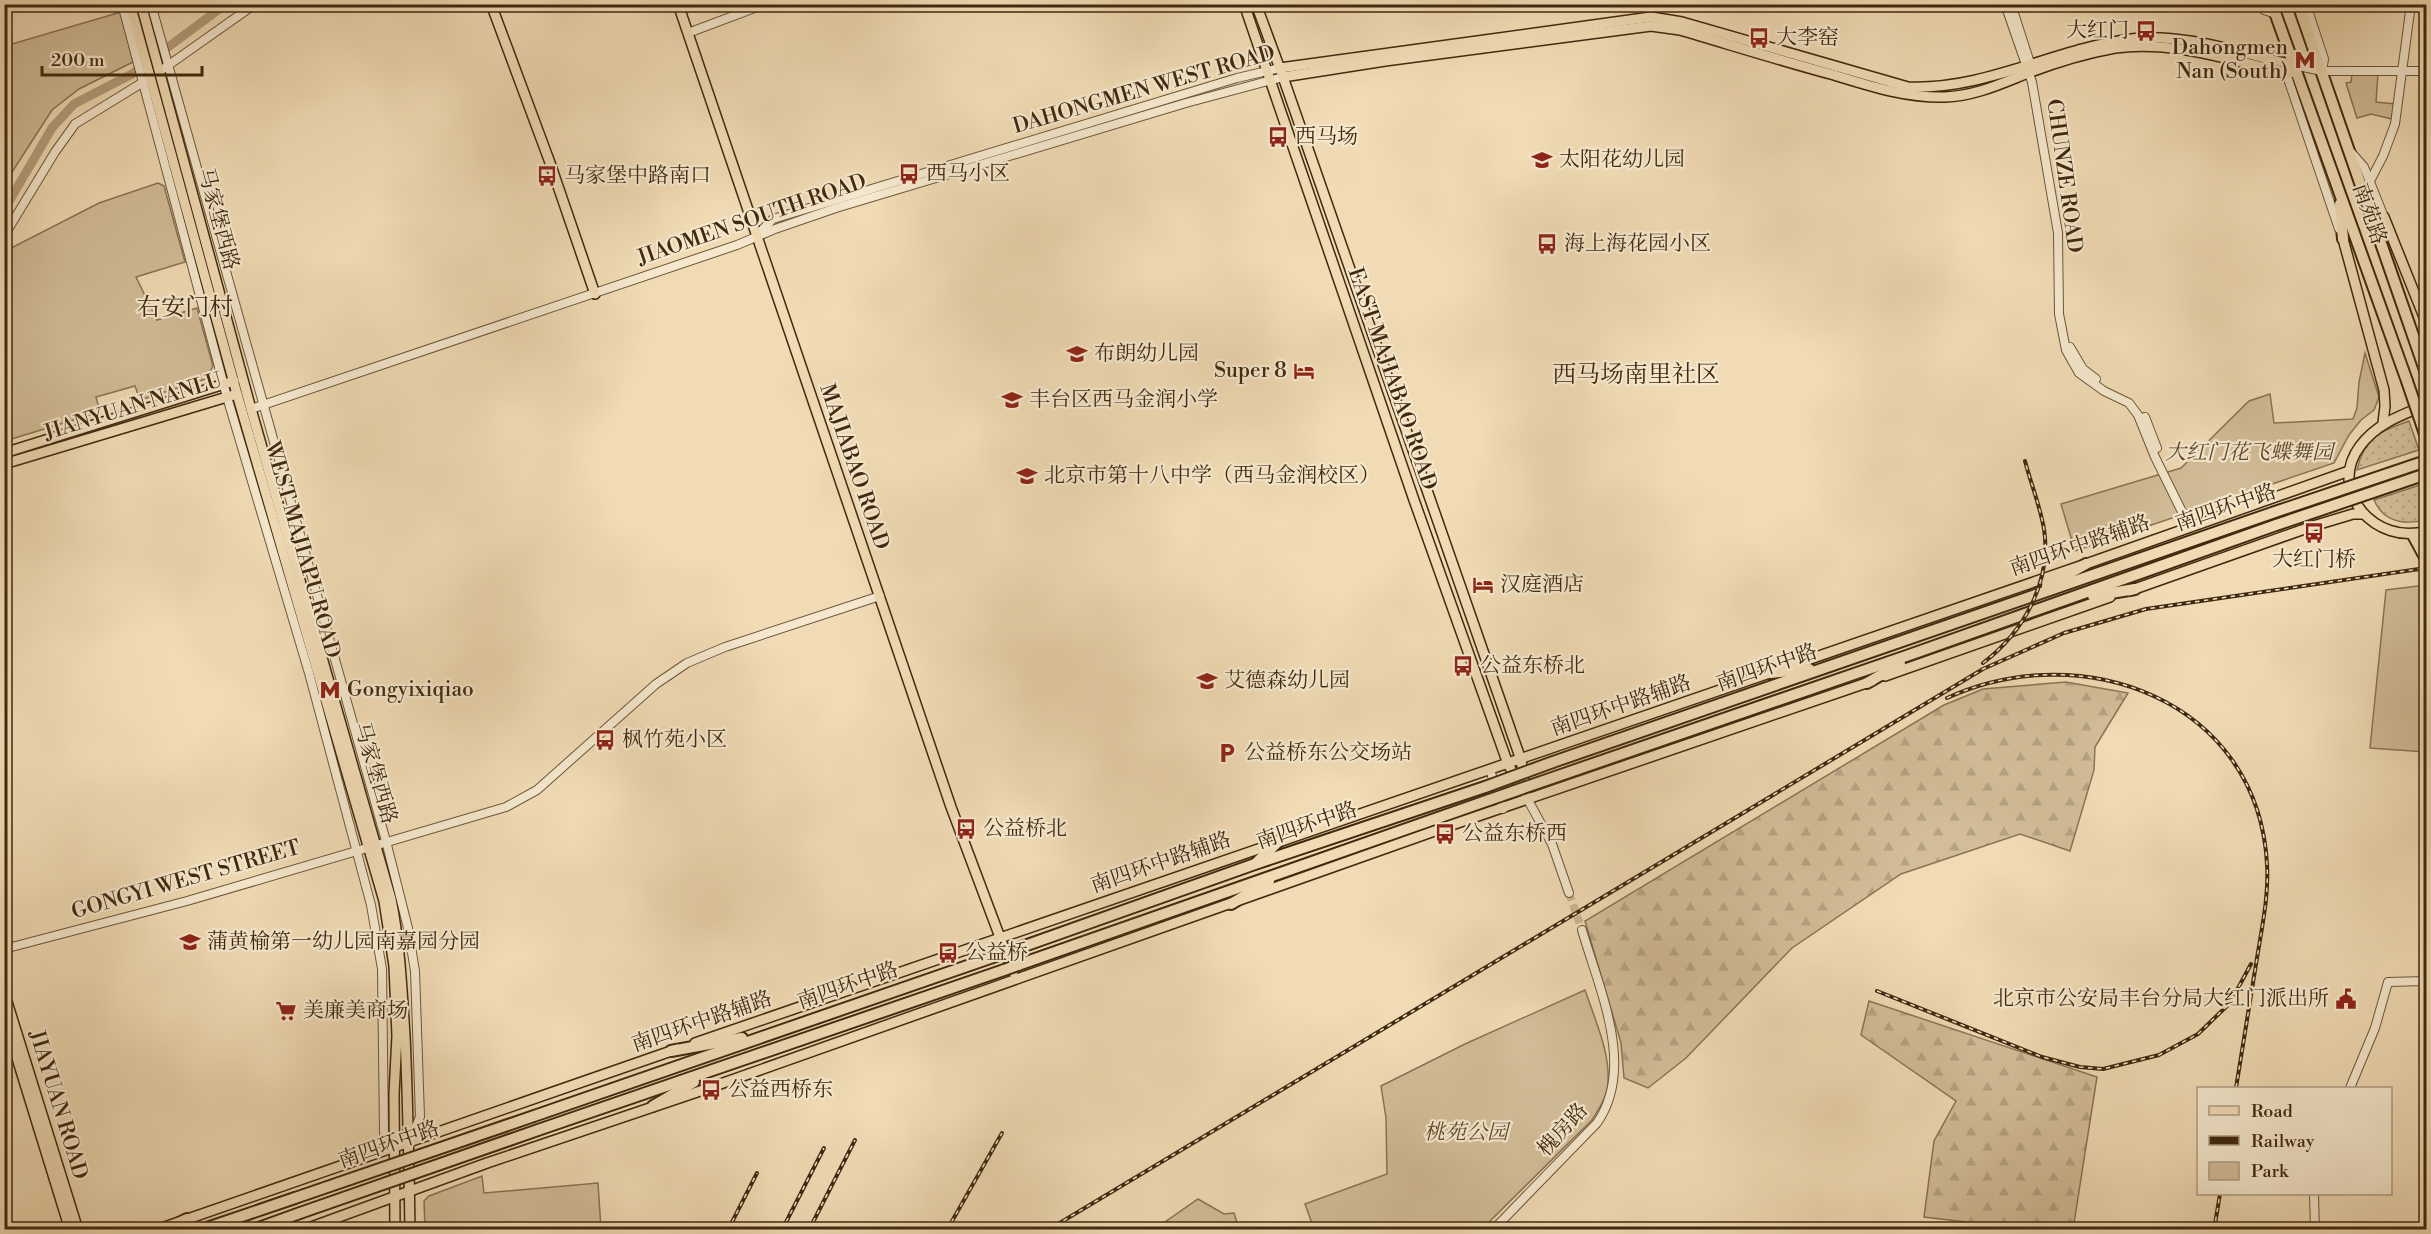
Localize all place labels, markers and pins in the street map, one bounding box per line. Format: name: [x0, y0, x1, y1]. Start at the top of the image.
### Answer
place label: 大红门: [2066, 18, 2129, 44]
bus stop icon: 大红门: [2134, 19, 2158, 43]
place label: 大李窑: [1776, 25, 1839, 51]
bus stop icon: 大李窑: [1747, 26, 1771, 50]
place label: Dahongmen Nan (South): [2172, 35, 2288, 85]
metro station icon: Dahongmen Nan (South): [2293, 48, 2317, 72]
place label: 西马场: [1295, 124, 1358, 150]
bus stop icon: 西马场: [1266, 125, 1290, 149]
place label: 太阳花幼儿园: [1559, 147, 1685, 173]
school or university icon: 太阳花幼儿园: [1530, 148, 1554, 172]
place label: 西马小区: [926, 161, 1010, 187]
bus stop icon: 西马小区: [897, 162, 921, 186]
place label: 马家堡中路南口: [564, 163, 711, 189]
bus stop icon: 马家堡中路南口: [535, 164, 559, 188]
place label: 海上海花园小区: [1564, 231, 1711, 257]
bus stop icon: 海上海花园小区: [1535, 232, 1559, 256]
place label: 布朗幼儿园: [1094, 341, 1199, 367]
school or university icon: 布朗幼儿园: [1065, 342, 1089, 366]
place label: Super 8: [1214, 358, 1287, 384]
hotel icon: Super 8: [1292, 359, 1316, 383]
place label: 丰台区西马金润小学: [1029, 387, 1218, 413]
school or university icon: 丰台区西马金润小学: [1000, 388, 1024, 412]
place label: 北京市第十八中学（西马金润校区）: [1044, 463, 1380, 489]
school or university icon: 北京市第十八中学（西马金润校区）: [1015, 464, 1039, 488]
bus stop icon: 大红门桥: [2302, 521, 2326, 545]
place label: 大红门桥: [2272, 547, 2356, 573]
place label: 汉庭酒店: [1500, 572, 1584, 598]
hotel icon: 汉庭酒店: [1471, 573, 1495, 597]
place label: 公益东桥北: [1480, 653, 1585, 679]
bus stop icon: 公益东桥北: [1451, 654, 1475, 678]
place label: 艾德森幼儿园: [1224, 668, 1350, 694]
school or university icon: 艾德森幼儿园: [1195, 669, 1219, 693]
place label: Gongyixiqiao: [347, 677, 474, 703]
metro station icon: Gongyixiqiao: [318, 678, 342, 702]
place label: 枫竹苑小区: [622, 727, 727, 753]
bus stop icon: 枫竹苑小区: [593, 728, 617, 752]
place label: 公益桥东公交场站: [1244, 740, 1412, 766]
parking icon: 公益桥东公交场站: [1215, 741, 1239, 765]
place label: 公益桥北: [983, 816, 1067, 842]
bus stop icon: 公益桥北: [954, 817, 978, 841]
place label: 公益东桥西: [1462, 821, 1567, 847]
bus stop icon: 公益东桥西: [1433, 822, 1457, 846]
place label: 蒲黄榆第一幼儿园南嘉园分园: [207, 929, 480, 955]
school or university icon: 蒲黄榆第一幼儿园南嘉园分园: [178, 930, 202, 954]
place label: 公益桥: [965, 940, 1028, 966]
bus stop icon: 公益桥: [936, 941, 960, 965]
place label: 北京市公安局丰台分局大红门派出所: [1993, 986, 2329, 1012]
public building icon: 北京市公安局丰台分局大红门派出所: [2334, 987, 2358, 1011]
place label: 美廉美商场: [303, 998, 408, 1024]
supermarket icon: 美廉美商场: [274, 999, 298, 1023]
place label: 公益西桥东: [728, 1077, 833, 1103]
bus stop icon: 公益西桥东: [699, 1078, 723, 1102]

